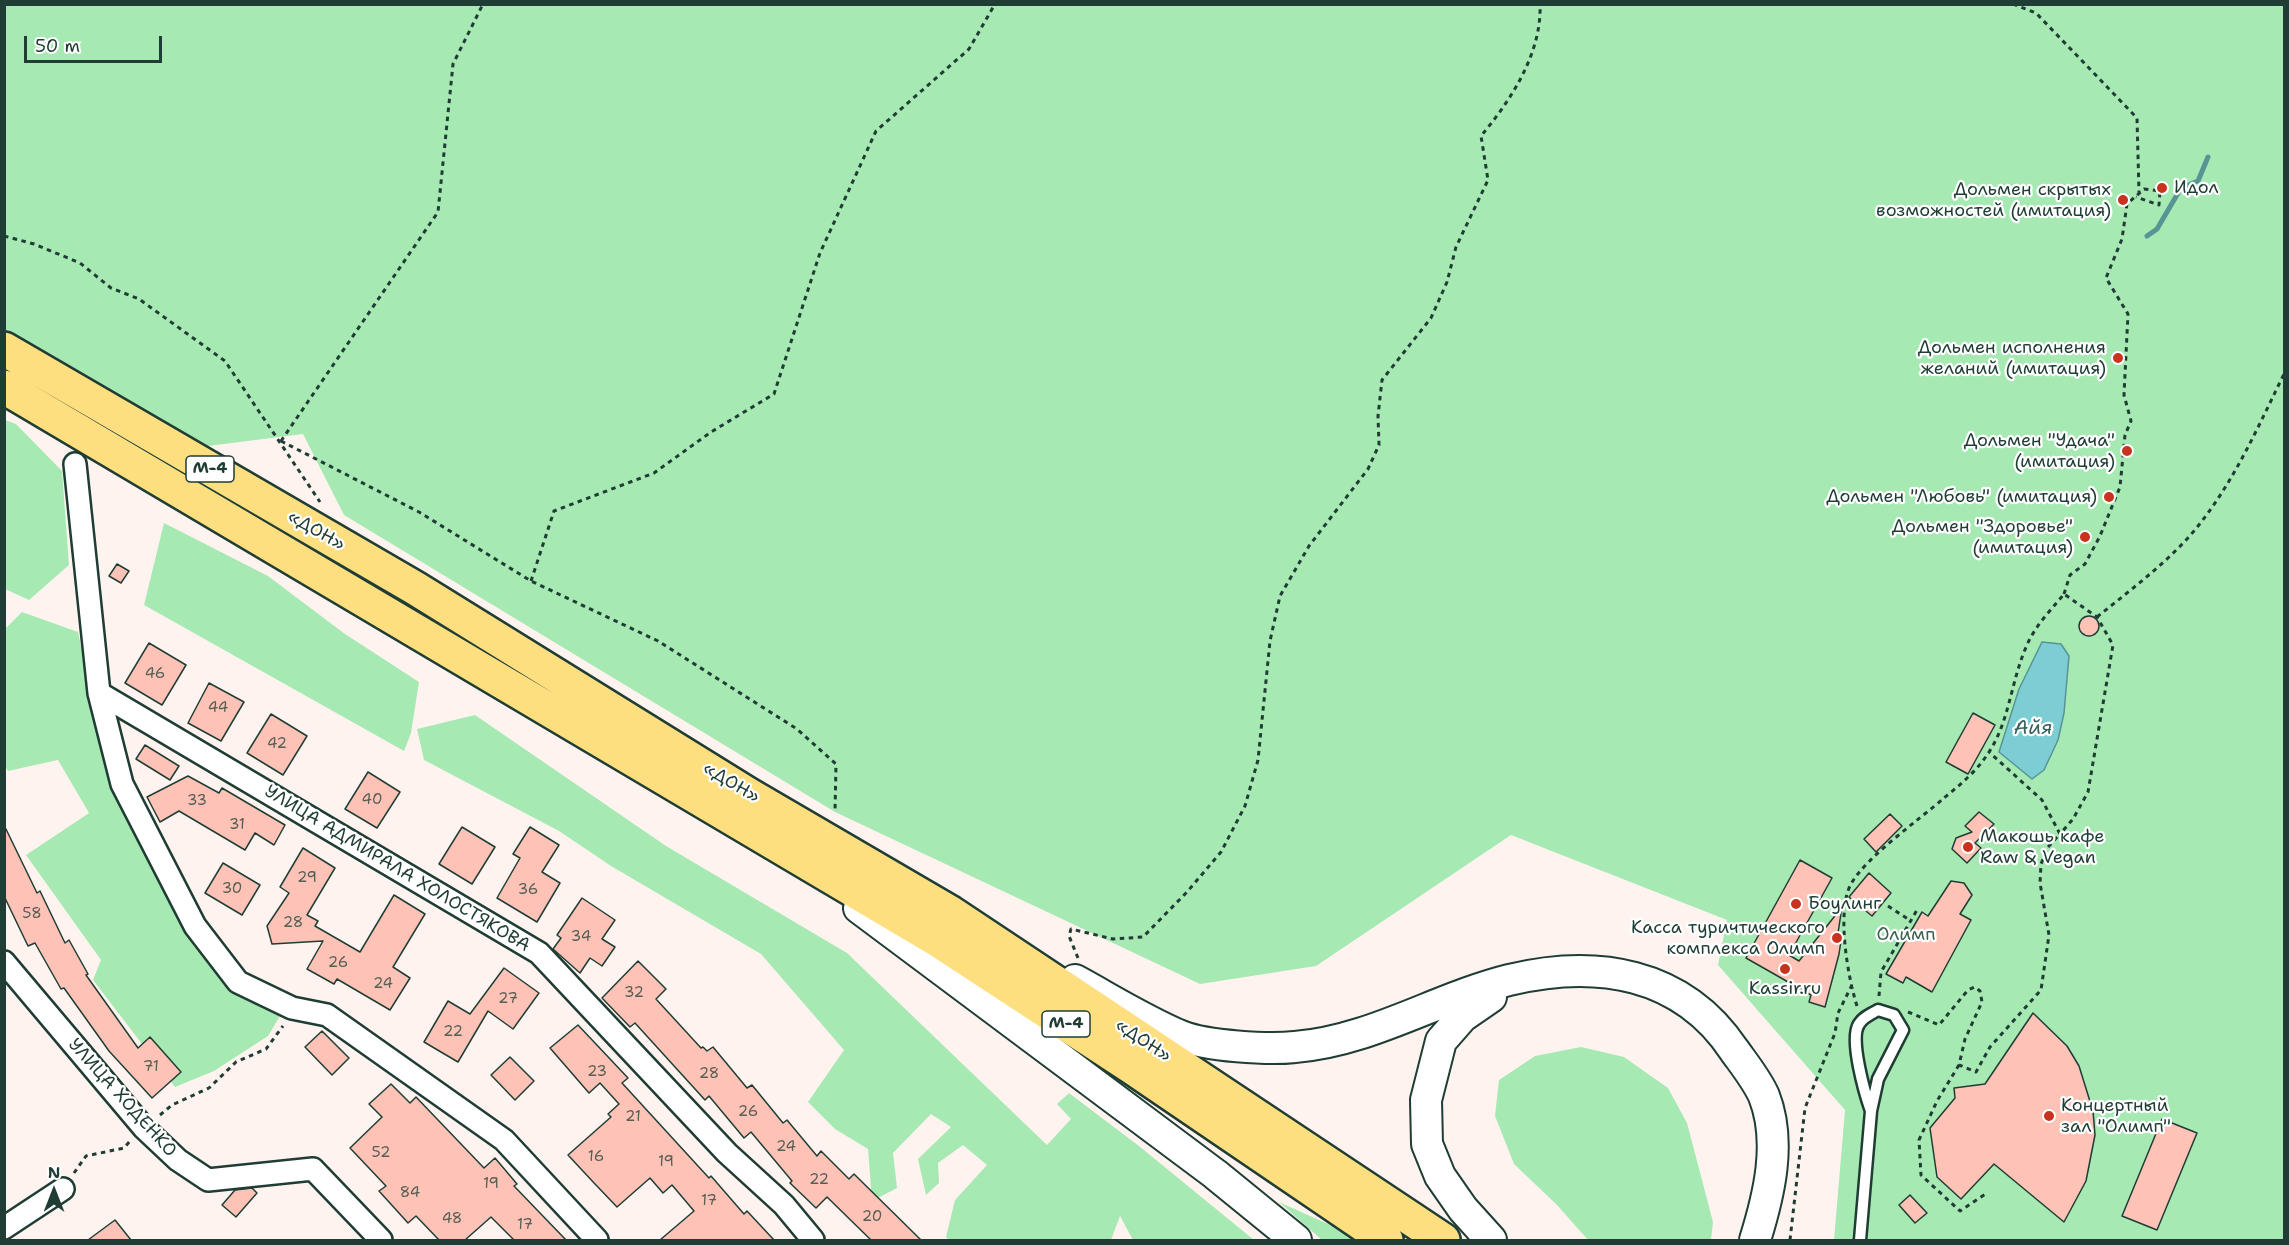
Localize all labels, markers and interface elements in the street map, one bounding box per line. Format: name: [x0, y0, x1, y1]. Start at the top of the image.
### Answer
scale bar: [27, 24, 165, 62]
text: 50 m: [35, 34, 80, 58]
place label: Идол: [2174, 177, 2218, 199]
place label: Дольмен скрытых возможностей (имитация): [1876, 179, 2111, 222]
marker: Идол: [2155, 181, 2169, 195]
marker: Дольмен скрытых возможностей (имитация): [2116, 193, 2130, 207]
place label: Дольмен исполнения желаний (имитация): [1918, 337, 2106, 380]
marker: Дольмен исполнения желаний (имитация): [2111, 351, 2125, 365]
place label: Дольмен "Удача" (имитация): [1964, 430, 2115, 472]
marker: Дольмен "Удача" (имитация): [2120, 444, 2134, 458]
road number: М-4: [186, 456, 234, 482]
place label: Дольмен "Любовь" (имитация): [1826, 486, 2097, 508]
marker: Дольмен "Любовь" (имитация): [2102, 490, 2116, 504]
street label: «ДОН»: [284, 506, 348, 556]
place label: Дольмен "Здоровье" (имитация): [1892, 516, 2073, 558]
marker: Дольмен "Здоровье" (имитация): [2078, 530, 2092, 544]
house number: 46: [145, 665, 165, 683]
house number: 44: [208, 699, 228, 717]
water label: Айя: [2014, 717, 2052, 741]
house number: 42: [267, 735, 287, 753]
street label: «ДОН»: [699, 758, 763, 808]
street label: УЛИЦА АДМИРАЛА ХОЛОСТЯКОВА: [260, 781, 534, 957]
house number: 40: [362, 791, 382, 809]
house number: 33: [187, 792, 207, 810]
house number: 31: [229, 816, 245, 834]
place label: Макошь кафе Raw & Vegan: [1980, 826, 2105, 868]
marker: Макошь кафе Raw & Vegan: [1961, 840, 1975, 854]
house number: 29: [297, 869, 317, 887]
house number: 30: [222, 880, 242, 898]
house number: 36: [518, 881, 538, 899]
place label: Боулинг: [1808, 893, 1881, 915]
marker: Боулинг: [1789, 897, 1803, 911]
house number: 58: [22, 905, 42, 923]
house number: 28: [283, 914, 303, 932]
place label: Касса туричтического комплекса Олимп: [1631, 917, 1825, 960]
park label: Олимп: [1877, 924, 1935, 946]
house number: 34: [571, 928, 591, 946]
marker: Касса туричтического комплекса Олимп: [1830, 931, 1844, 945]
house number: 26: [328, 954, 348, 972]
marker: Kassir.ru: [1778, 962, 1792, 976]
house number: 24: [373, 975, 393, 993]
place label: Kassir.ru: [1749, 978, 1821, 1000]
house number: 32: [624, 984, 644, 1002]
house number: 27: [498, 990, 518, 1008]
road number: М-4: [1042, 1011, 1090, 1037]
street label: «ДОН»: [1111, 1015, 1175, 1067]
house number: 22: [443, 1023, 463, 1041]
street label: УЛИЦА ХОДЕНКО: [63, 1034, 181, 1162]
house number: 71: [143, 1058, 159, 1076]
house number: 23: [587, 1063, 607, 1081]
house number: 28: [699, 1065, 719, 1083]
place label: Концертный зал "Олимп": [2061, 1095, 2171, 1138]
house number: 26: [738, 1103, 758, 1121]
house number: 21: [625, 1108, 641, 1126]
marker: Концертный зал "Олимп": [2042, 1109, 2056, 1123]
house number: 24: [776, 1138, 796, 1156]
house number: 52: [372, 1144, 390, 1162]
house number: 16: [588, 1148, 604, 1166]
house number: 19: [658, 1153, 674, 1171]
north arrow: [24, 1161, 84, 1221]
text: N: [48, 1162, 60, 1183]
house number: 22: [809, 1171, 829, 1189]
house number: 19: [483, 1175, 499, 1193]
house number: 84: [400, 1184, 420, 1202]
house number: 17: [701, 1192, 717, 1210]
house number: 20: [862, 1208, 882, 1226]
house number: 48: [442, 1210, 462, 1228]
house number: 17: [517, 1216, 533, 1234]

